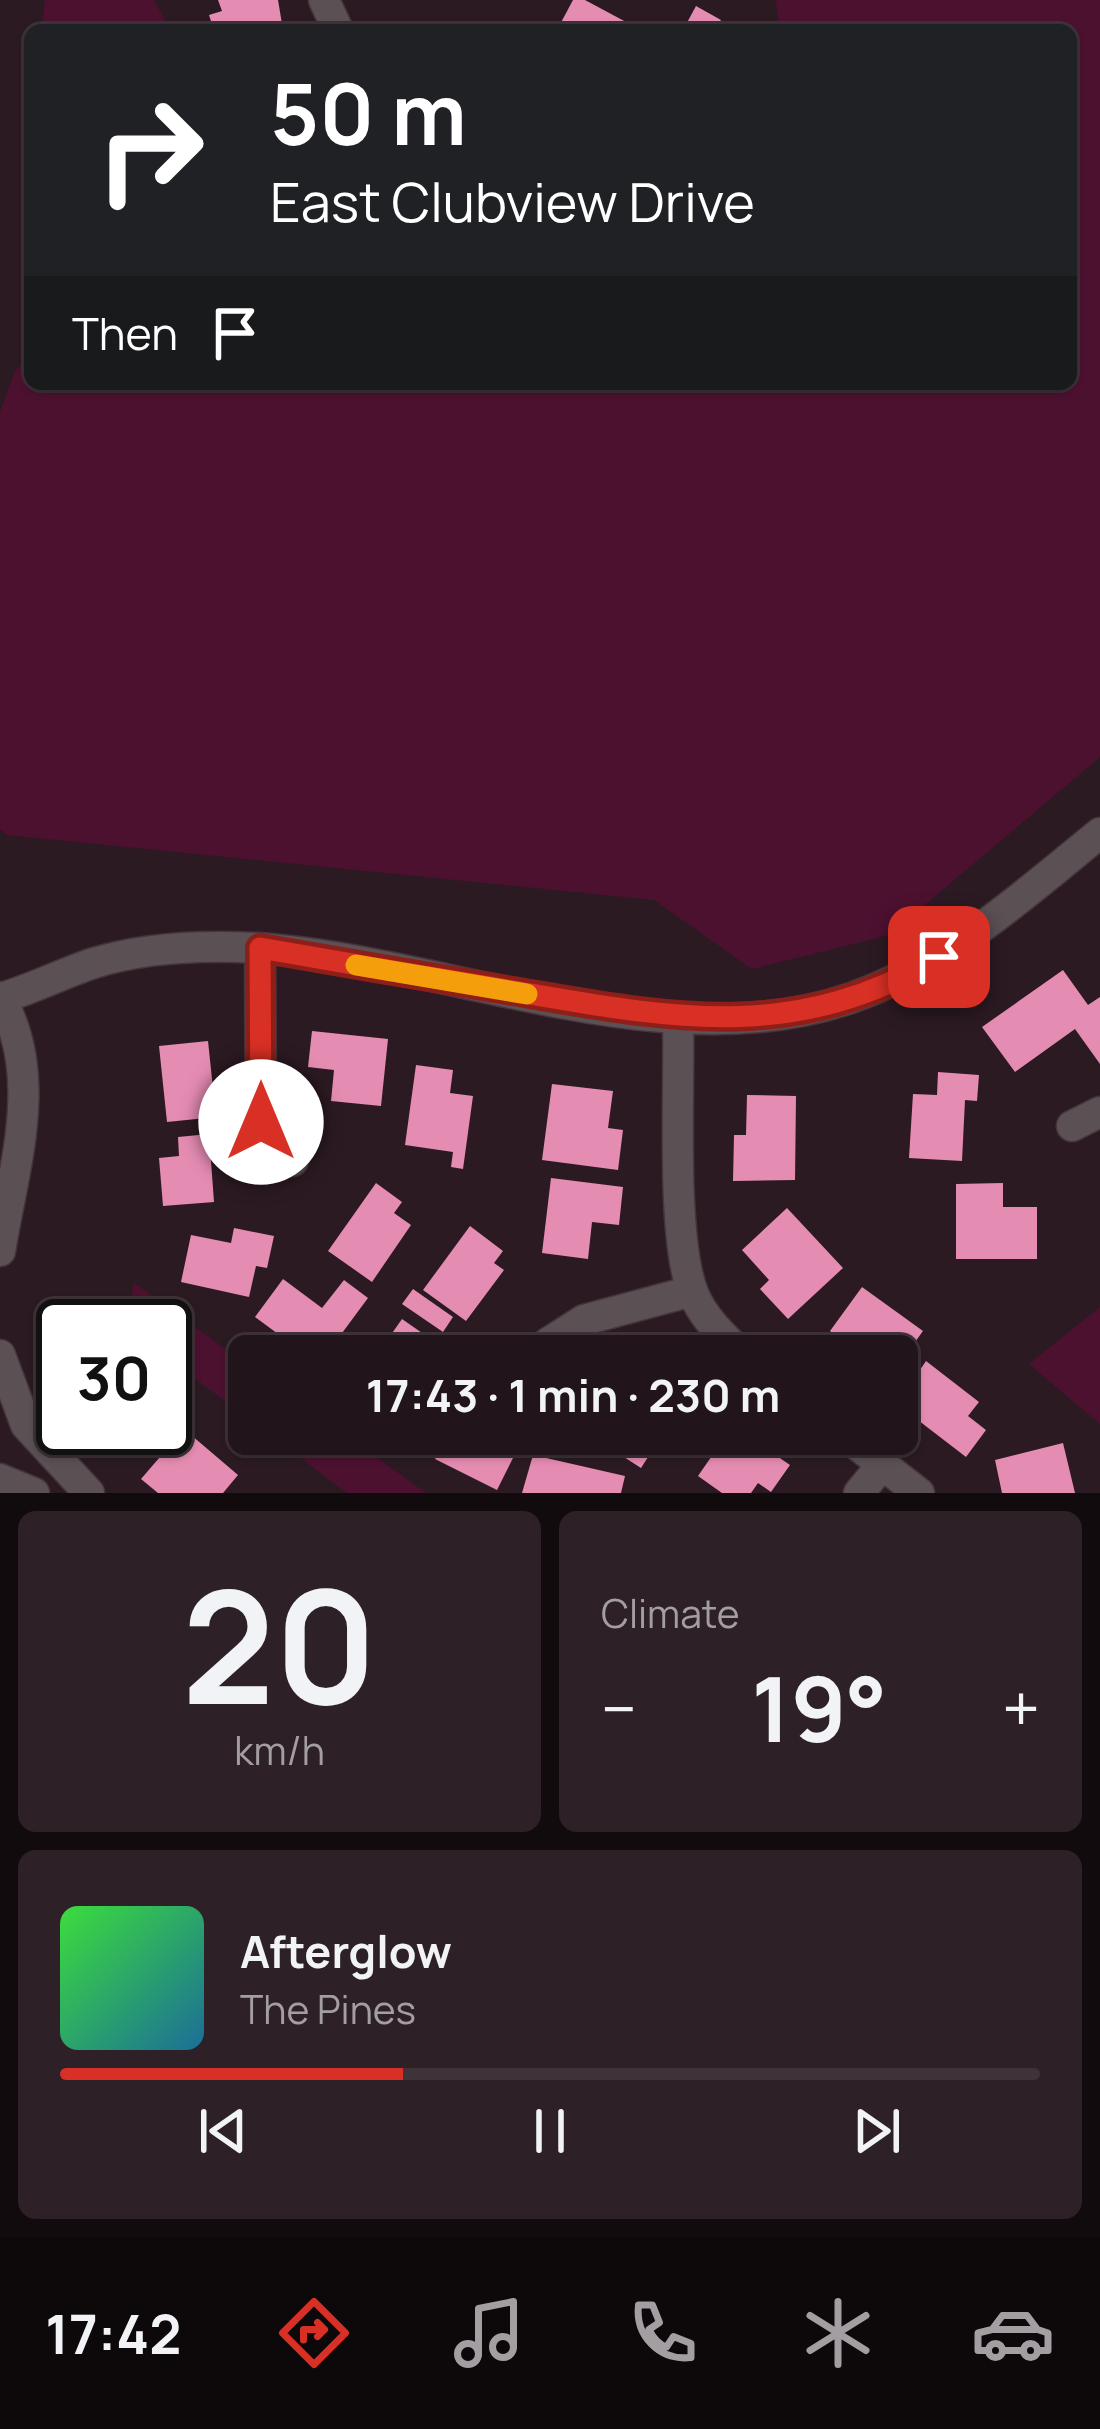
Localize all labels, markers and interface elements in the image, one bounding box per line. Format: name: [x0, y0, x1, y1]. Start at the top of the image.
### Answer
text: 50 m: [270, 55, 467, 170]
icon: right: [72, 72, 228, 228]
text: East Clubview Drive: [270, 164, 755, 238]
icon: arrive: [202, 300, 268, 366]
text: Then: [72, 302, 178, 364]
pin: [888, 906, 990, 1008]
icon: arrive: [906, 924, 972, 990]
position arrow: [198, 1059, 324, 1185]
speed limit sign: 30: [36, 1299, 192, 1455]
text: 17:43 · 1 min · 230 m: [366, 1364, 780, 1426]
text: 20: [182, 1538, 377, 1751]
text: Climate: [601, 1586, 740, 1640]
text: 19°: [751, 1646, 887, 1769]
text: −: [601, 1663, 637, 1753]
text: +: [1002, 1663, 1040, 1753]
text: km/h: [234, 1723, 325, 1777]
text: Afterglow: [240, 1920, 452, 1982]
text: The Pines: [240, 1982, 416, 2036]
icon: previous: [190, 2098, 256, 2164]
icon: pause: [517, 2098, 583, 2164]
icon: next: [844, 2098, 910, 2164]
icon: directions: [272, 2291, 356, 2375]
icon: music: [447, 2291, 531, 2375]
icon: phone: [621, 2291, 705, 2375]
icon: climate: [796, 2291, 880, 2375]
icon: car: [971, 2291, 1055, 2375]
text: 17:42: [45, 2296, 181, 2370]

